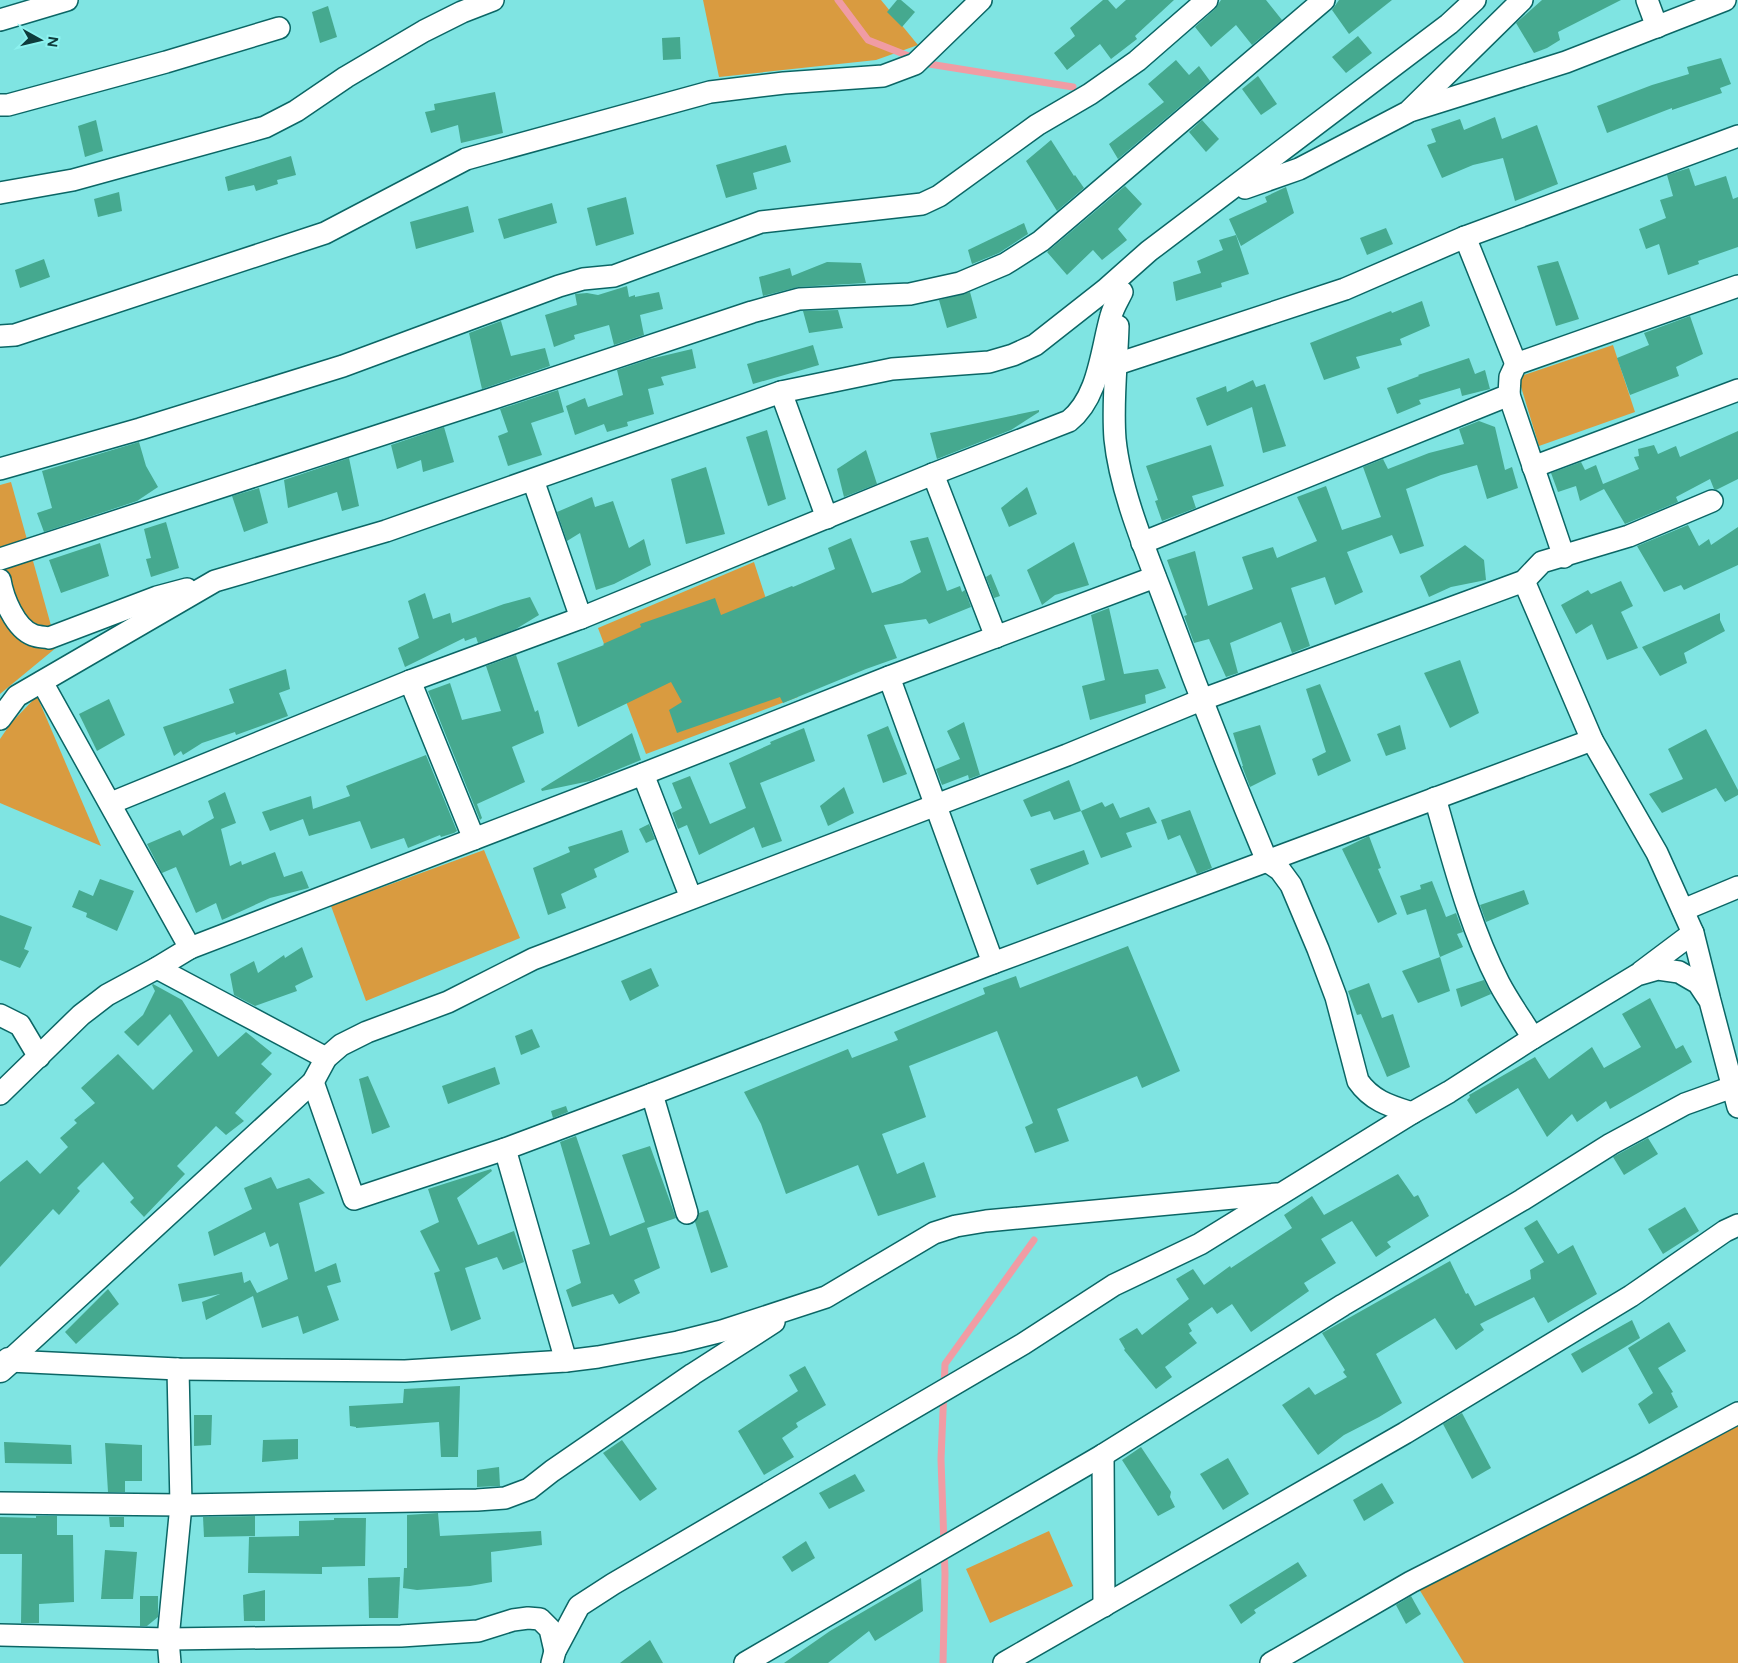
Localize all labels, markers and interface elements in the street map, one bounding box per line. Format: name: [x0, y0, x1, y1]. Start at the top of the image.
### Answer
north arrow: [15, 15, 65, 65]
text: N: [43, 35, 62, 48]

